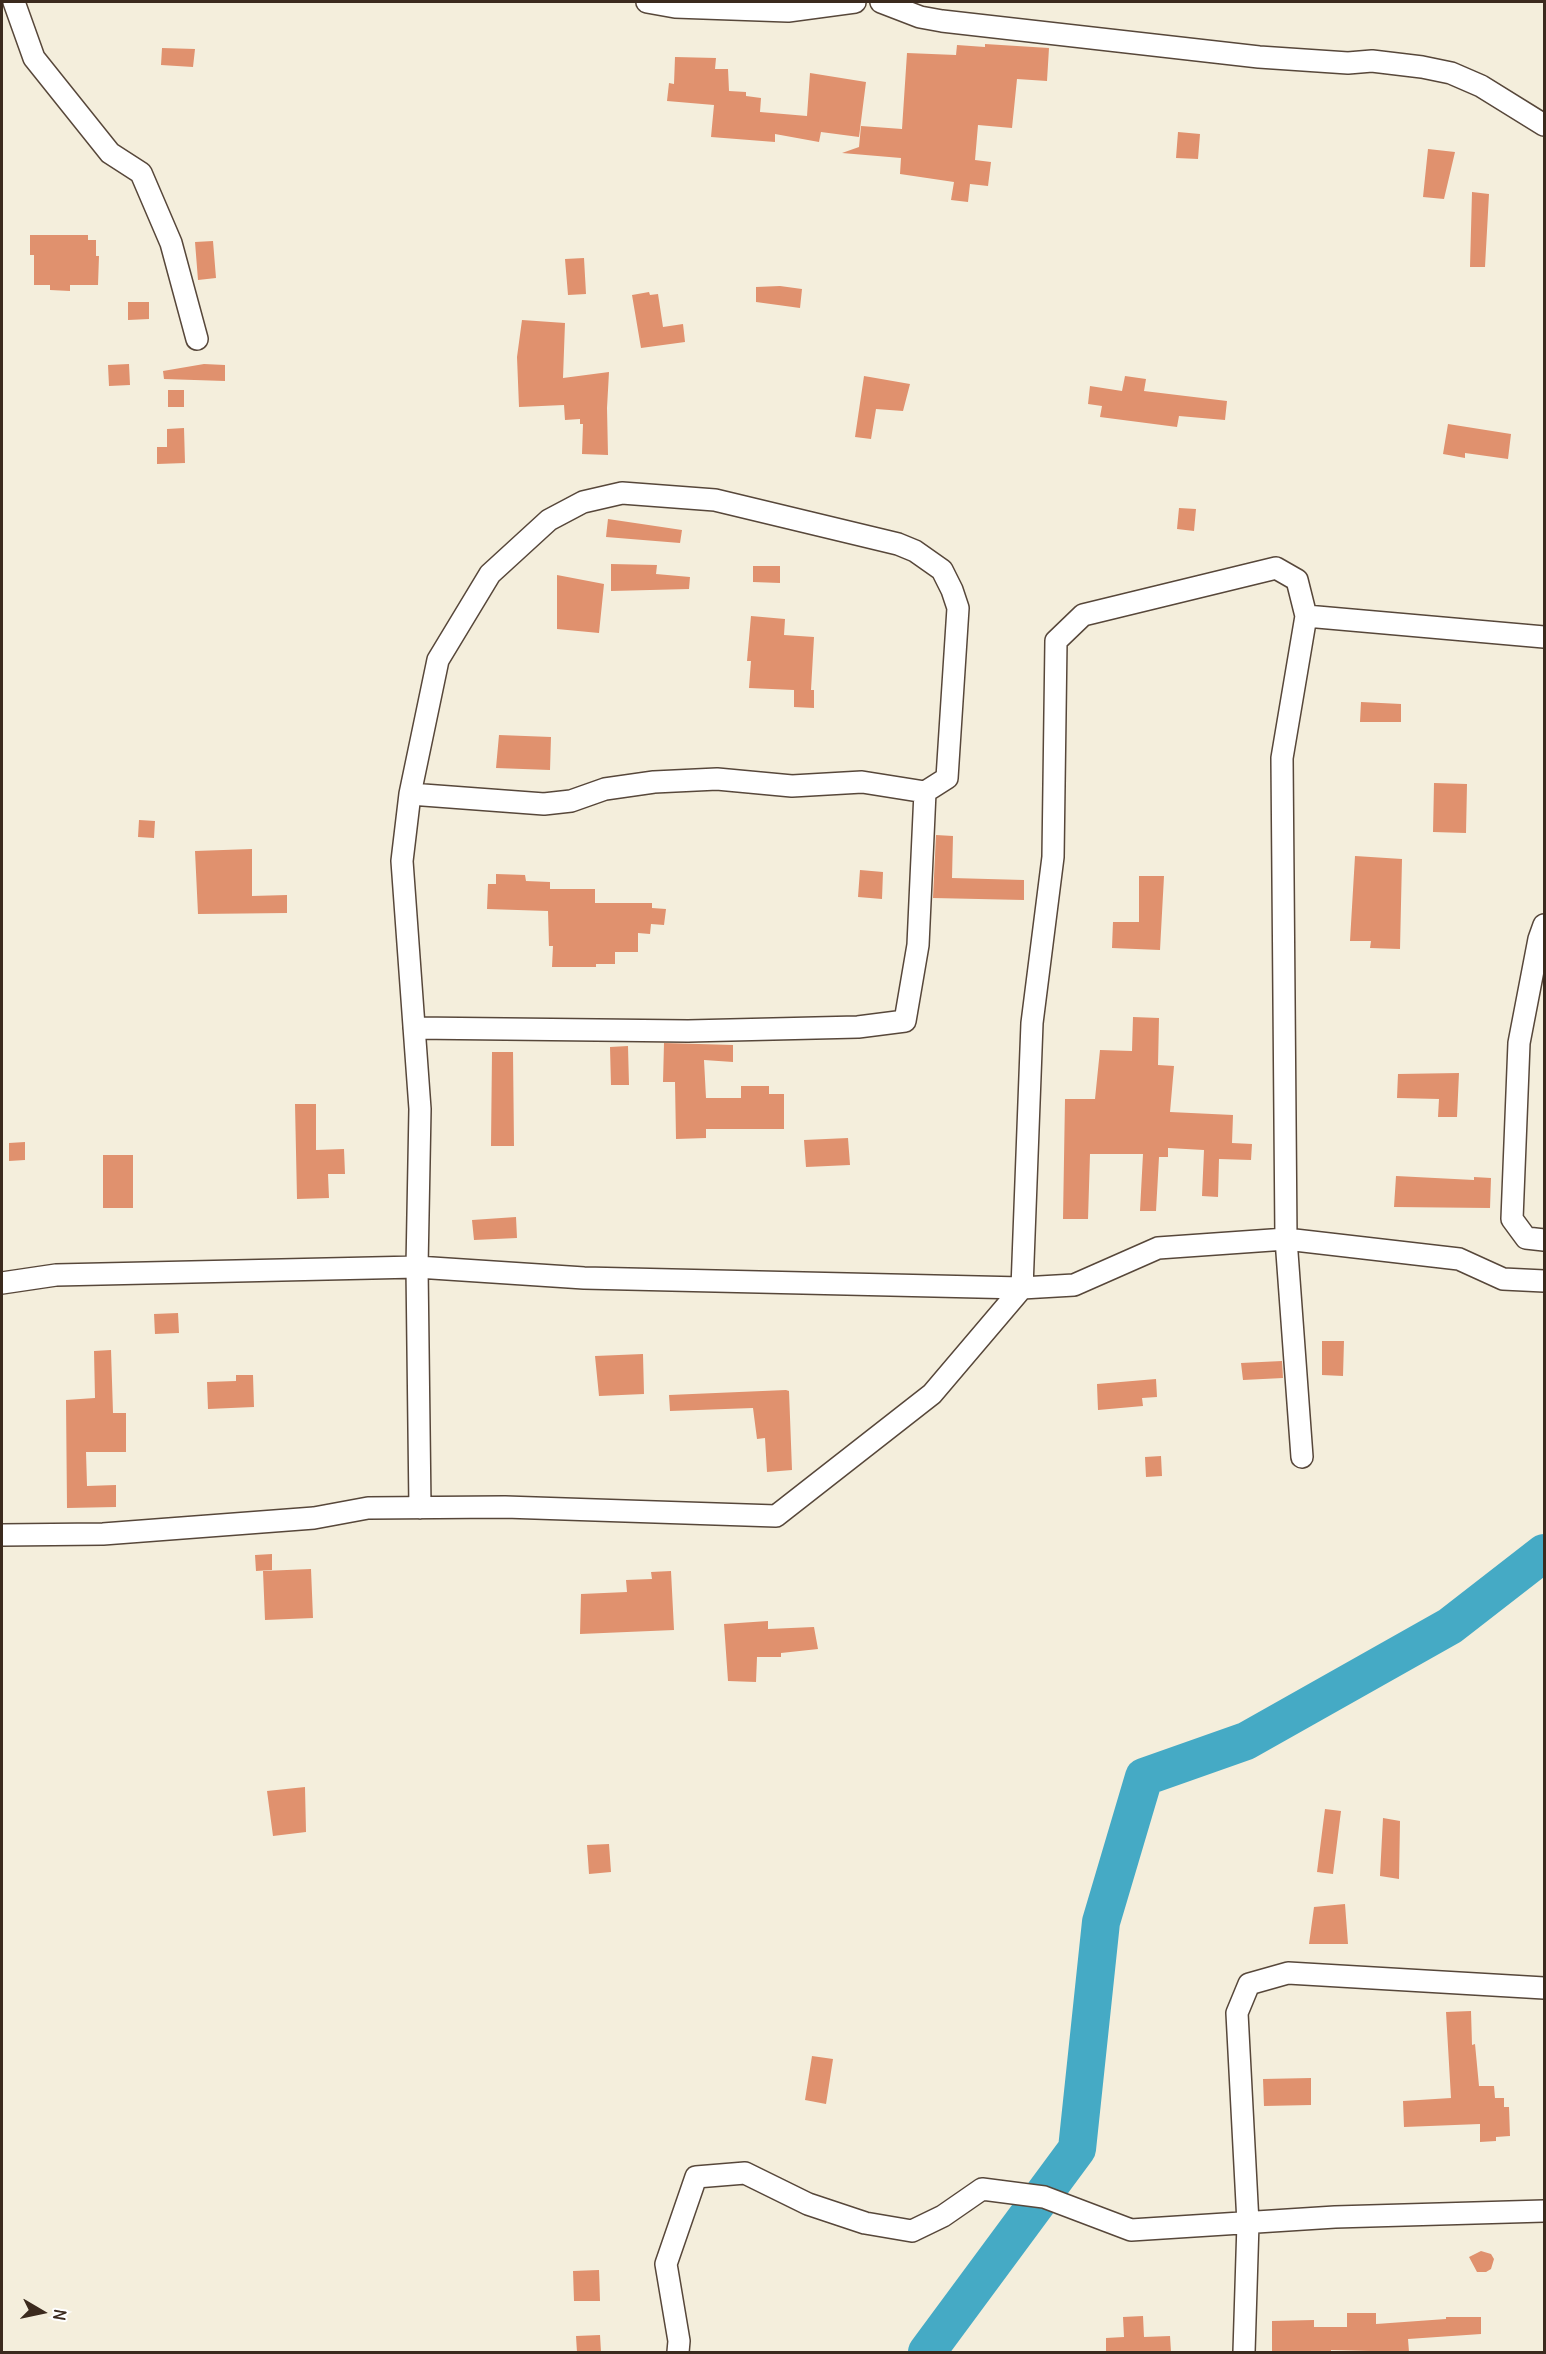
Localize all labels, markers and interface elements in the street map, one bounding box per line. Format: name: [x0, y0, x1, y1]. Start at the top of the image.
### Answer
north arrow: [12, 2282, 72, 2342]
text: N: [49, 2308, 71, 2322]

